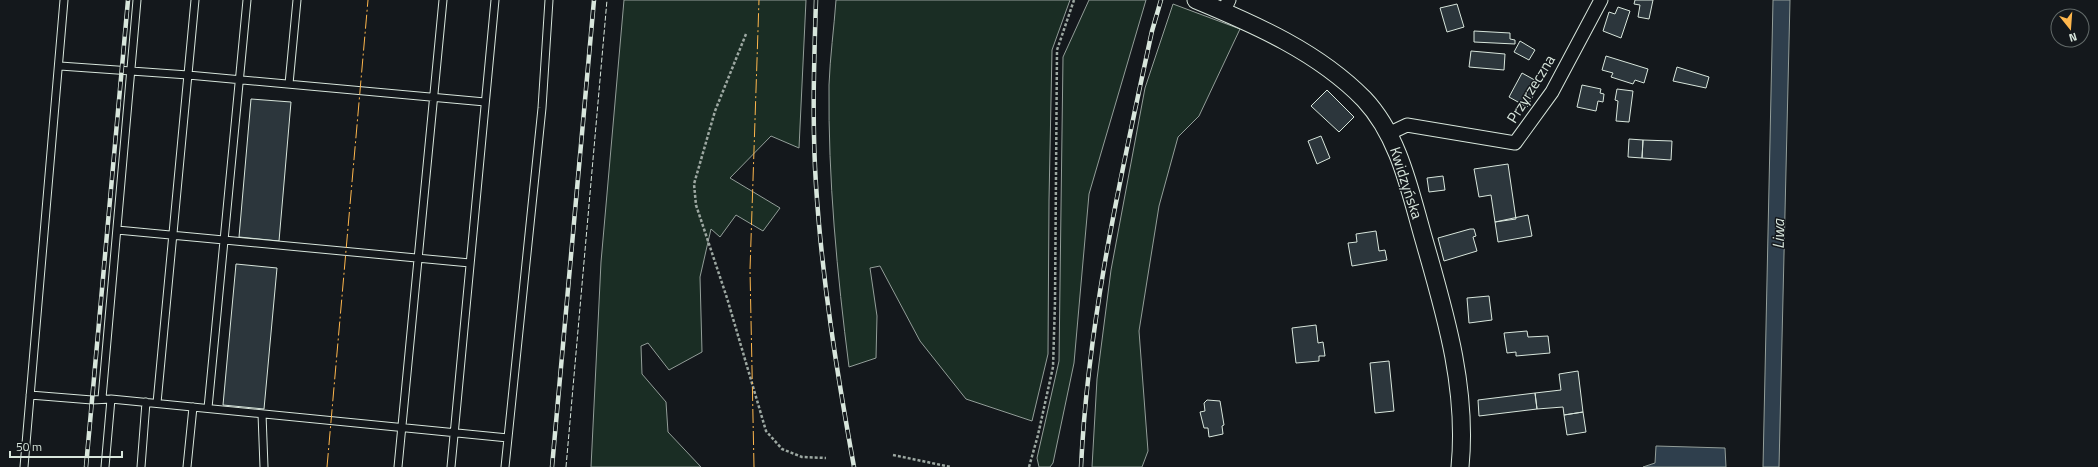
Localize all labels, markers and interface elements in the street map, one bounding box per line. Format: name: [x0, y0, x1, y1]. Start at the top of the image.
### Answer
north arrow: [2050, 8, 2090, 48]
text: N: [2067, 29, 2079, 46]
street label: Przyrzeczna: [1501, 50, 1561, 127]
street label: Kwidzyńska: [1384, 144, 1429, 222]
water label: Liwa: [1766, 218, 1790, 249]
scale bar: [10, 433, 122, 459]
text: 50 m: [16, 437, 42, 456]

